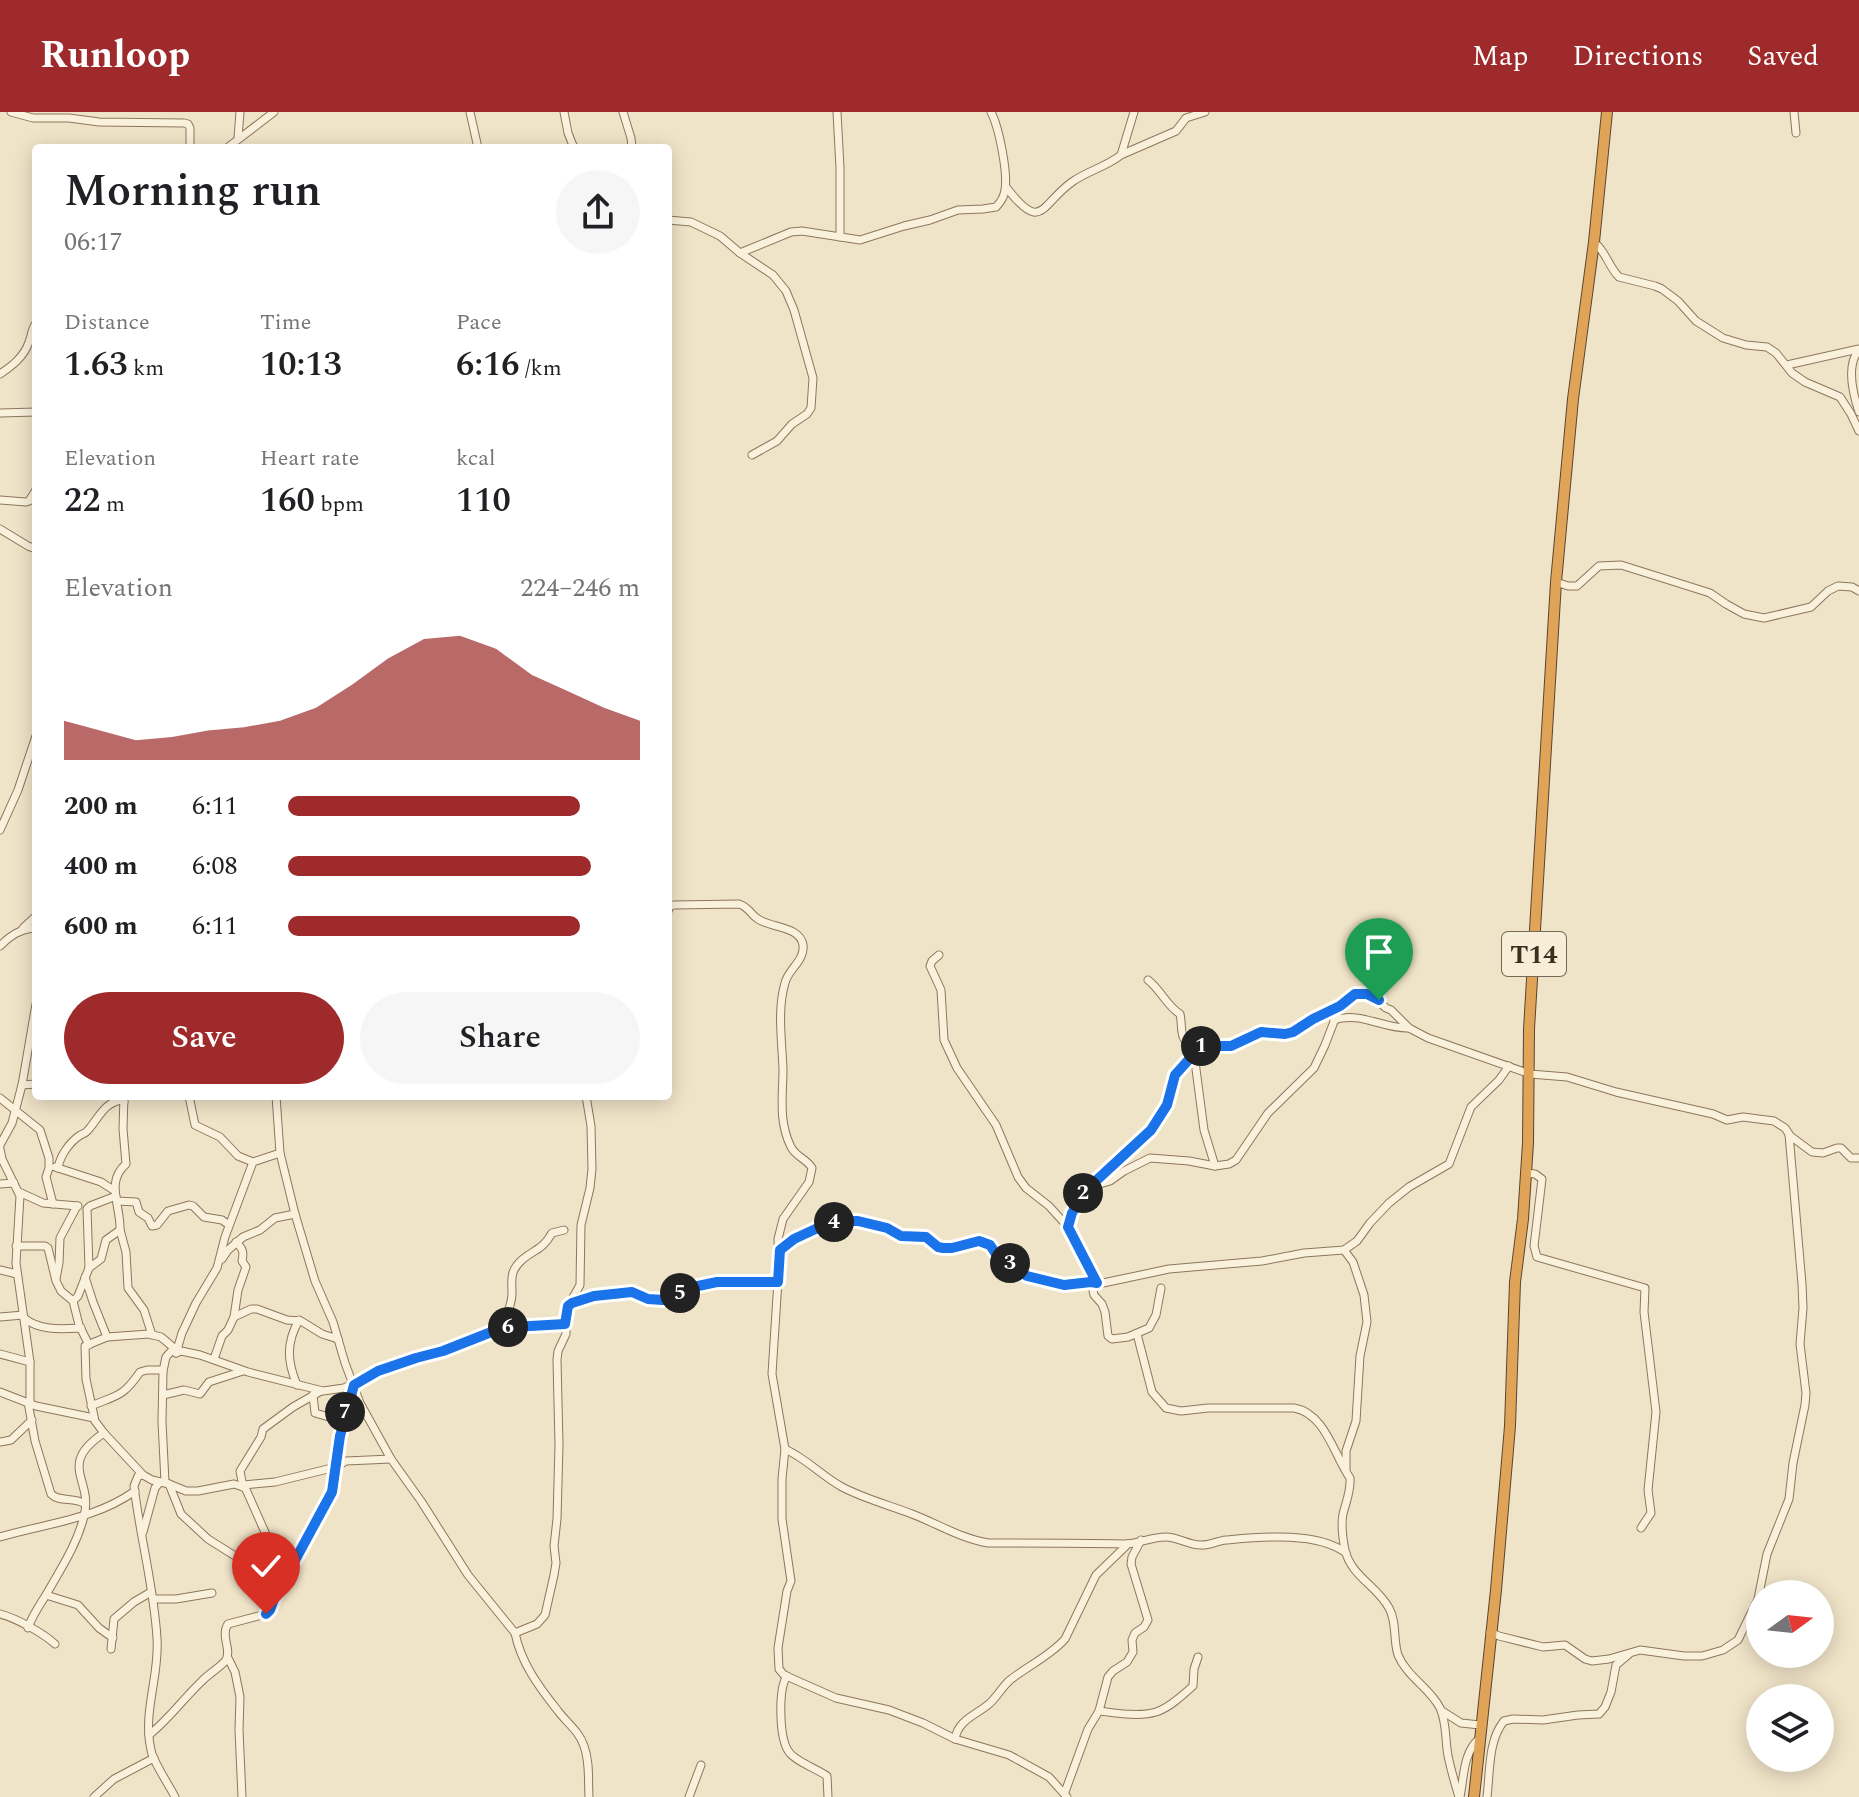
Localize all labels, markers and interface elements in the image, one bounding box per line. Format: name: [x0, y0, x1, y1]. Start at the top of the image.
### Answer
text: Runloop: [40, 27, 190, 85]
text: Map: [1472, 35, 1529, 78]
text: Directions: [1573, 35, 1703, 78]
text: Saved: [1747, 35, 1819, 78]
text: Morning run: [64, 158, 321, 225]
button: share: [556, 170, 640, 254]
text: 06:17: [64, 222, 123, 262]
text: Distance: [64, 306, 150, 339]
text: Time: [260, 306, 311, 339]
text: Pace: [456, 306, 502, 339]
text: 1.63: [64, 339, 128, 391]
text: 10:13: [260, 339, 342, 391]
text: 6:16: [456, 339, 520, 391]
text: km: [128, 352, 164, 385]
text: /km: [520, 352, 562, 385]
text: Elevation: [64, 442, 156, 475]
text: Heart rate: [260, 442, 360, 475]
text: kcal: [456, 442, 496, 475]
text: 22: [64, 475, 100, 527]
text: 160: [260, 475, 315, 527]
text: 110: [456, 475, 511, 527]
text: m: [100, 488, 125, 521]
text: bpm: [315, 488, 364, 521]
text: Elevation: [64, 568, 173, 608]
text: 224–246 m: [520, 568, 640, 608]
text: 200 m: [64, 786, 138, 826]
text: 6:11: [192, 786, 238, 826]
text: 400 m: [64, 846, 138, 886]
text: 6:08: [192, 846, 238, 886]
text: 600 m: [64, 906, 138, 946]
text: 6:11: [192, 906, 238, 946]
pin: [1345, 918, 1413, 1000]
icon: arrive: [1357, 930, 1401, 974]
road number: T14: [1502, 932, 1566, 976]
button: Save: [64, 992, 344, 1084]
button: Share: [360, 992, 640, 1084]
pin: 1: [1181, 1026, 1221, 1066]
text: 1: [1195, 1029, 1207, 1062]
pin: 2: [1063, 1173, 1103, 1213]
text: 2: [1077, 1176, 1089, 1209]
pin: 4: [814, 1202, 854, 1242]
text: 4: [828, 1205, 840, 1238]
pin: 3: [990, 1243, 1030, 1283]
text: 3: [1004, 1246, 1016, 1279]
pin: 5: [660, 1273, 700, 1313]
text: 5: [674, 1276, 686, 1309]
pin: 6: [488, 1307, 528, 1347]
text: 6: [502, 1310, 514, 1343]
pin: 7: [325, 1392, 365, 1432]
text: 7: [339, 1395, 351, 1428]
pin: [232, 1532, 300, 1614]
icon: check: [244, 1544, 288, 1588]
north arrow: [1746, 1580, 1834, 1668]
map controls: [1746, 1580, 1834, 1772]
button: layers: [1746, 1684, 1834, 1772]

